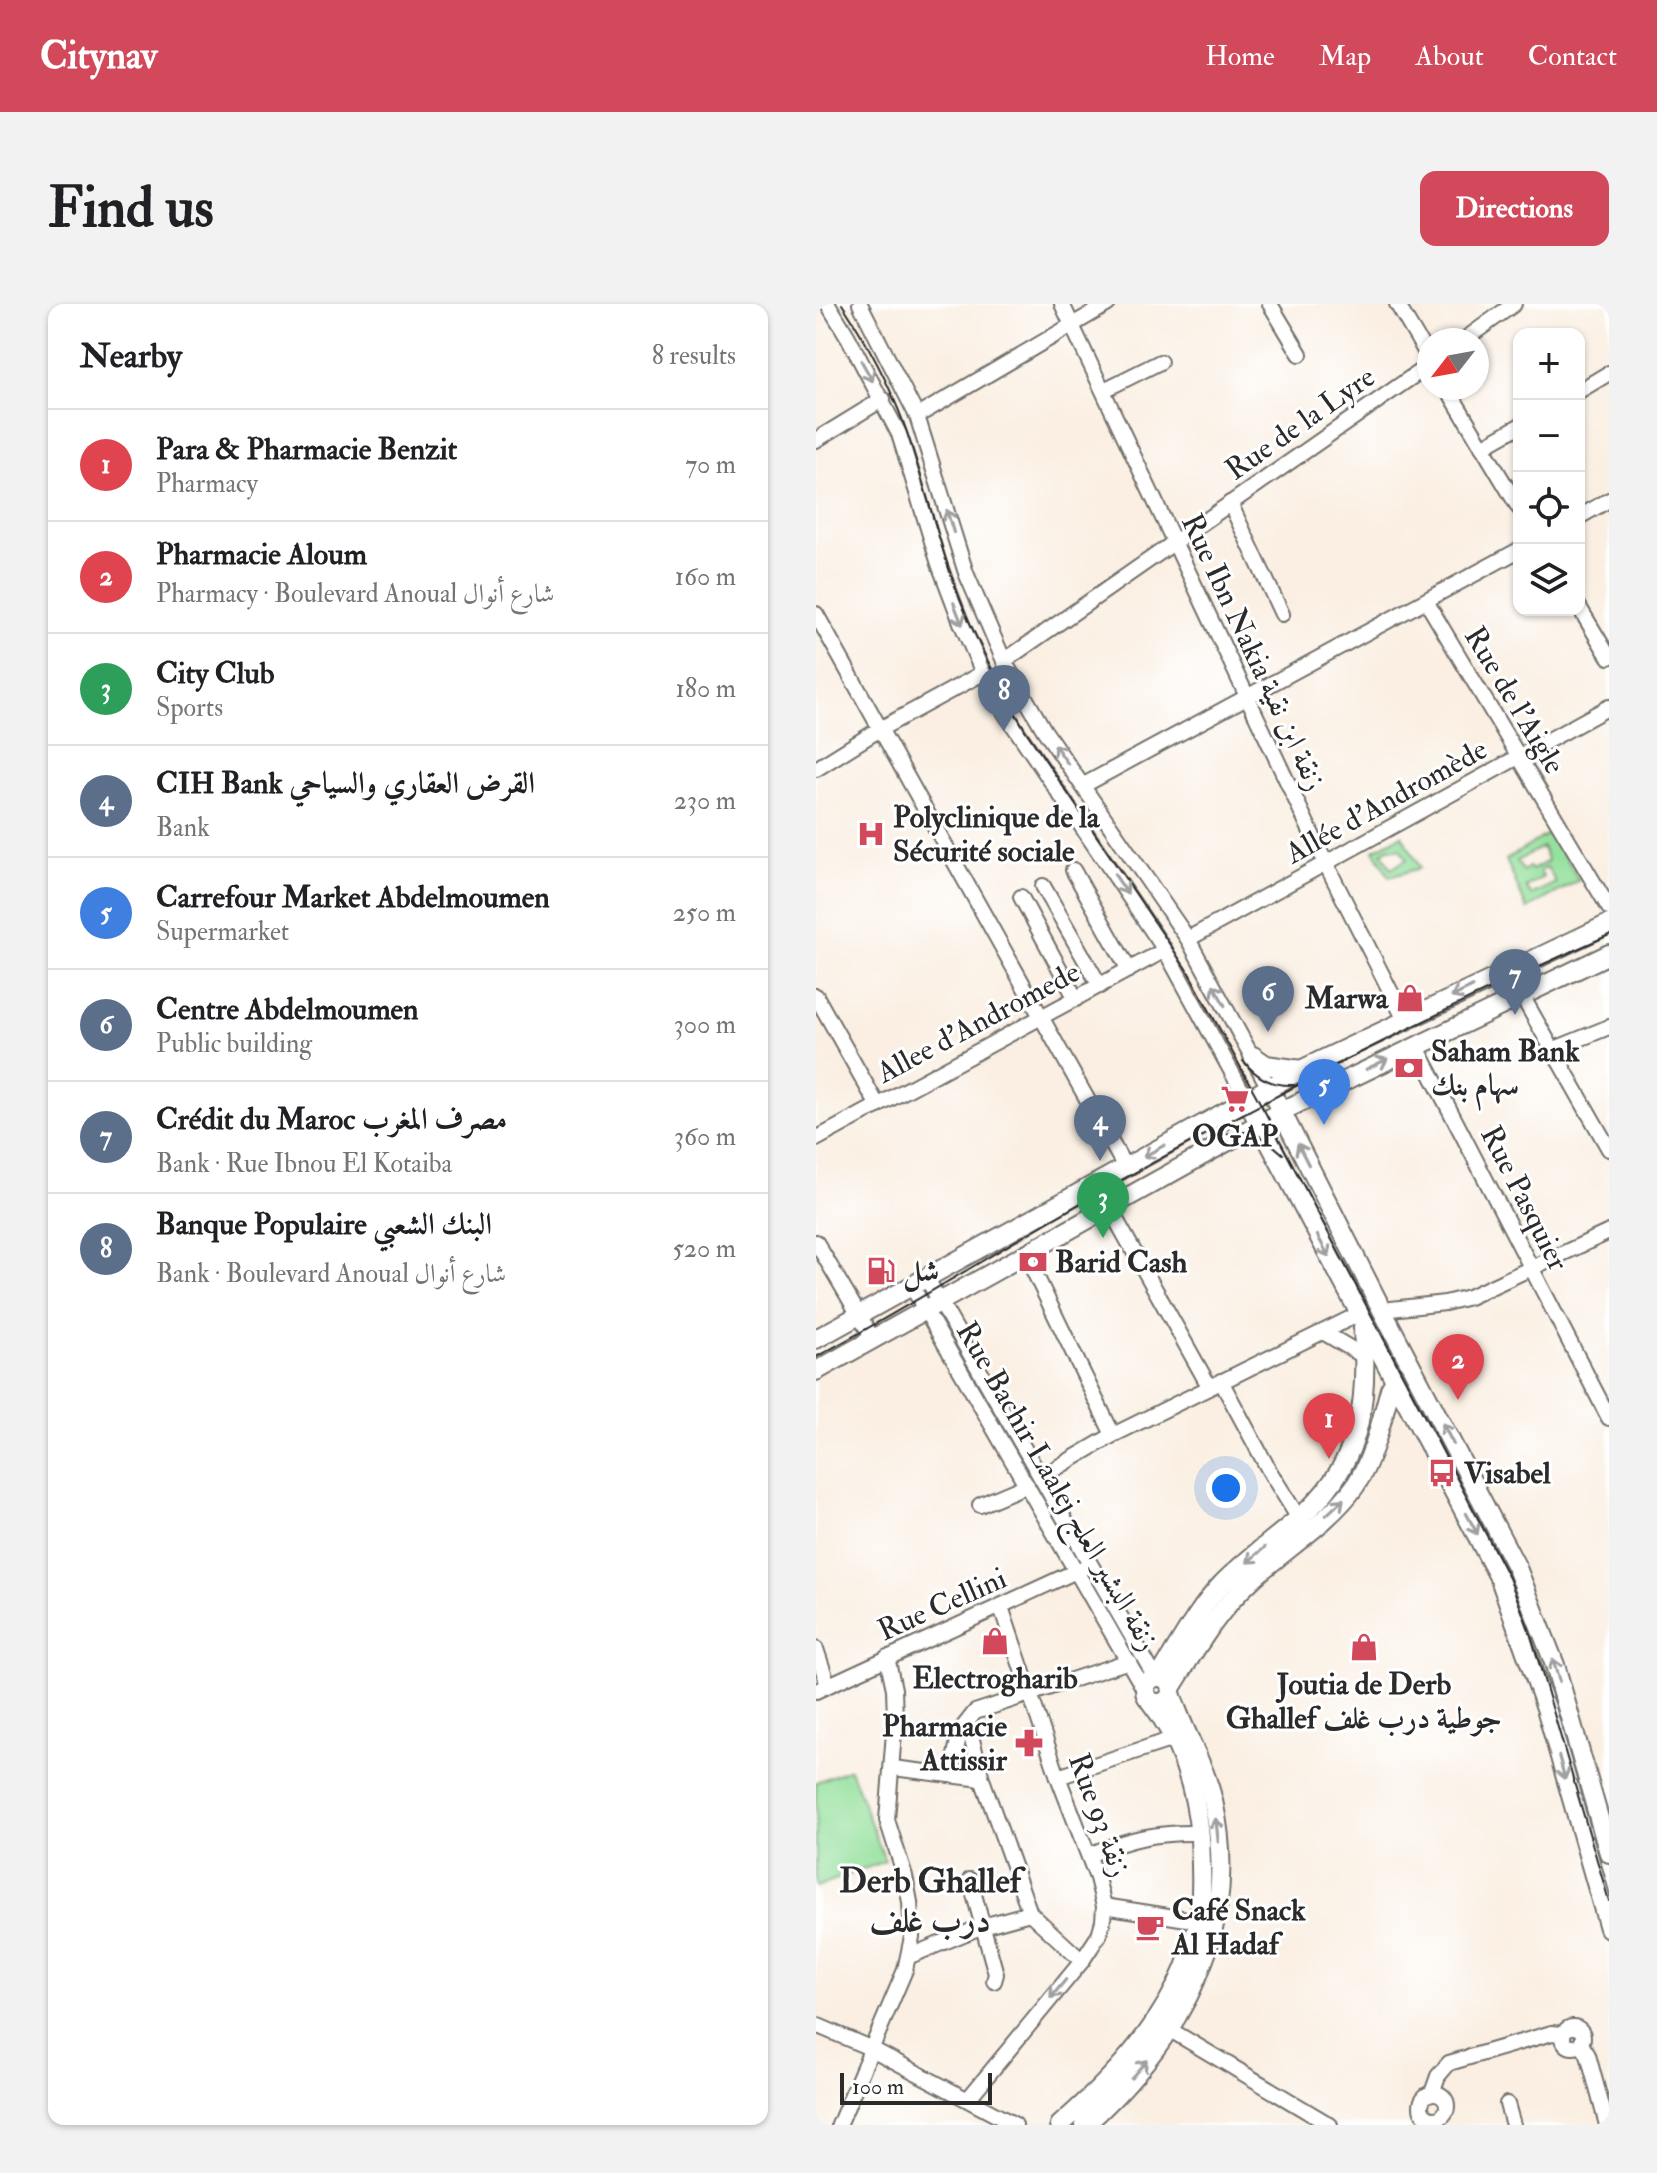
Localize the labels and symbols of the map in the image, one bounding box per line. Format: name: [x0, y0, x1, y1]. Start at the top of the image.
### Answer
north arrow: [1417, 328, 1489, 400]
street label: Rue de la Lyre: [1218, 358, 1382, 488]
one-way arrow: [860, 359, 876, 382]
one-way arrow: [941, 508, 956, 533]
street label: Rue Ibn Nakia زنقة ابن نقية: [1173, 508, 1334, 797]
one-way arrow: [952, 601, 966, 626]
street label: Rue de l'Aigle: [1456, 620, 1573, 781]
pin: 8: [978, 665, 1030, 731]
street label: Allée d'Andromède: [1278, 731, 1494, 873]
one-way arrow: [1053, 744, 1070, 765]
place label: Polyclinique de la Sécurité sociale: [893, 799, 1101, 870]
hospital icon: Polyclinique de la Sécurité sociale: [856, 819, 886, 849]
one-way arrow: [1113, 872, 1129, 894]
pin: 7: [1489, 949, 1541, 1015]
street label: Allee d'Andromede: [869, 953, 1086, 1092]
pin: 6: [1242, 966, 1294, 1032]
place label: Marwa: [1304, 980, 1390, 1017]
one-way arrow: [1211, 983, 1226, 1007]
shop icon: Marwa: [1395, 983, 1425, 1013]
one-way arrow: [1451, 985, 1475, 1000]
place label: Saham Bank سهام بنك: [1431, 1033, 1580, 1111]
bank icon: Saham Bank سهام بنك: [1394, 1053, 1424, 1083]
one-way arrow: [1365, 1056, 1389, 1071]
pin: 5: [1298, 1059, 1350, 1125]
supermarket icon: OGAP: [1220, 1084, 1250, 1114]
pin: 4: [1074, 1095, 1126, 1161]
place label: OGAP: [1192, 1118, 1279, 1155]
street label: Rue Pasquier: [1472, 1120, 1577, 1277]
one-way arrow: [1295, 1142, 1310, 1166]
one-way arrow: [1143, 1143, 1166, 1159]
pin: 3: [1077, 1172, 1129, 1238]
one-way arrow: [1315, 1234, 1331, 1257]
place label: Barid Cash: [1055, 1244, 1187, 1281]
bank icon: Barid Cash: [1018, 1247, 1048, 1277]
place label: شل: [903, 1253, 939, 1292]
fuel station icon: شل: [866, 1256, 896, 1286]
street label: Rue Bachir Laalej زنقة البشير العلج: [941, 1315, 1167, 1661]
pin: 2: [1432, 1334, 1484, 1400]
pin: 1: [1303, 1393, 1355, 1459]
one-way arrow: [1440, 1423, 1455, 1447]
place label: Visabel: [1463, 1455, 1551, 1492]
bus stop icon: Visabel: [1427, 1458, 1457, 1488]
your location: [1206, 1468, 1246, 1508]
one-way arrow: [1324, 1499, 1344, 1517]
one-way arrow: [1465, 1512, 1481, 1536]
one-way arrow: [1246, 1545, 1266, 1563]
street label: Rue Cellini: [872, 1560, 1012, 1649]
shop icon: Electrogharib: [980, 1626, 1010, 1656]
shop icon: Joutia de Derb Ghallef جوطية درب غلف: [1349, 1632, 1379, 1662]
one-way arrow: [1548, 1658, 1563, 1684]
place label: Electrogharib: [912, 1660, 1078, 1697]
place label: Joutia de Derb Ghallef جوطية درب غلف: [1226, 1666, 1502, 1737]
place label: Pharmacie Attissir: [882, 1708, 1008, 1779]
pharmacy icon: Pharmacie Attissir: [1014, 1728, 1044, 1758]
street label: Rue 93 زنقة: [1060, 1748, 1139, 1882]
one-way arrow: [1555, 1754, 1570, 1780]
one-way arrow: [1209, 1817, 1224, 1844]
district label: Derb Ghallef درب غلف: [839, 1860, 1026, 1942]
place label: Café Snack Al Hadaf: [1170, 1892, 1306, 1963]
cafe icon: Café Snack Al Hadaf: [1135, 1912, 1165, 1942]
one-way arrow: [1049, 1978, 1067, 1999]
one-way arrow: [1130, 2060, 1148, 2080]
scale bar: [840, 2069, 992, 2105]

